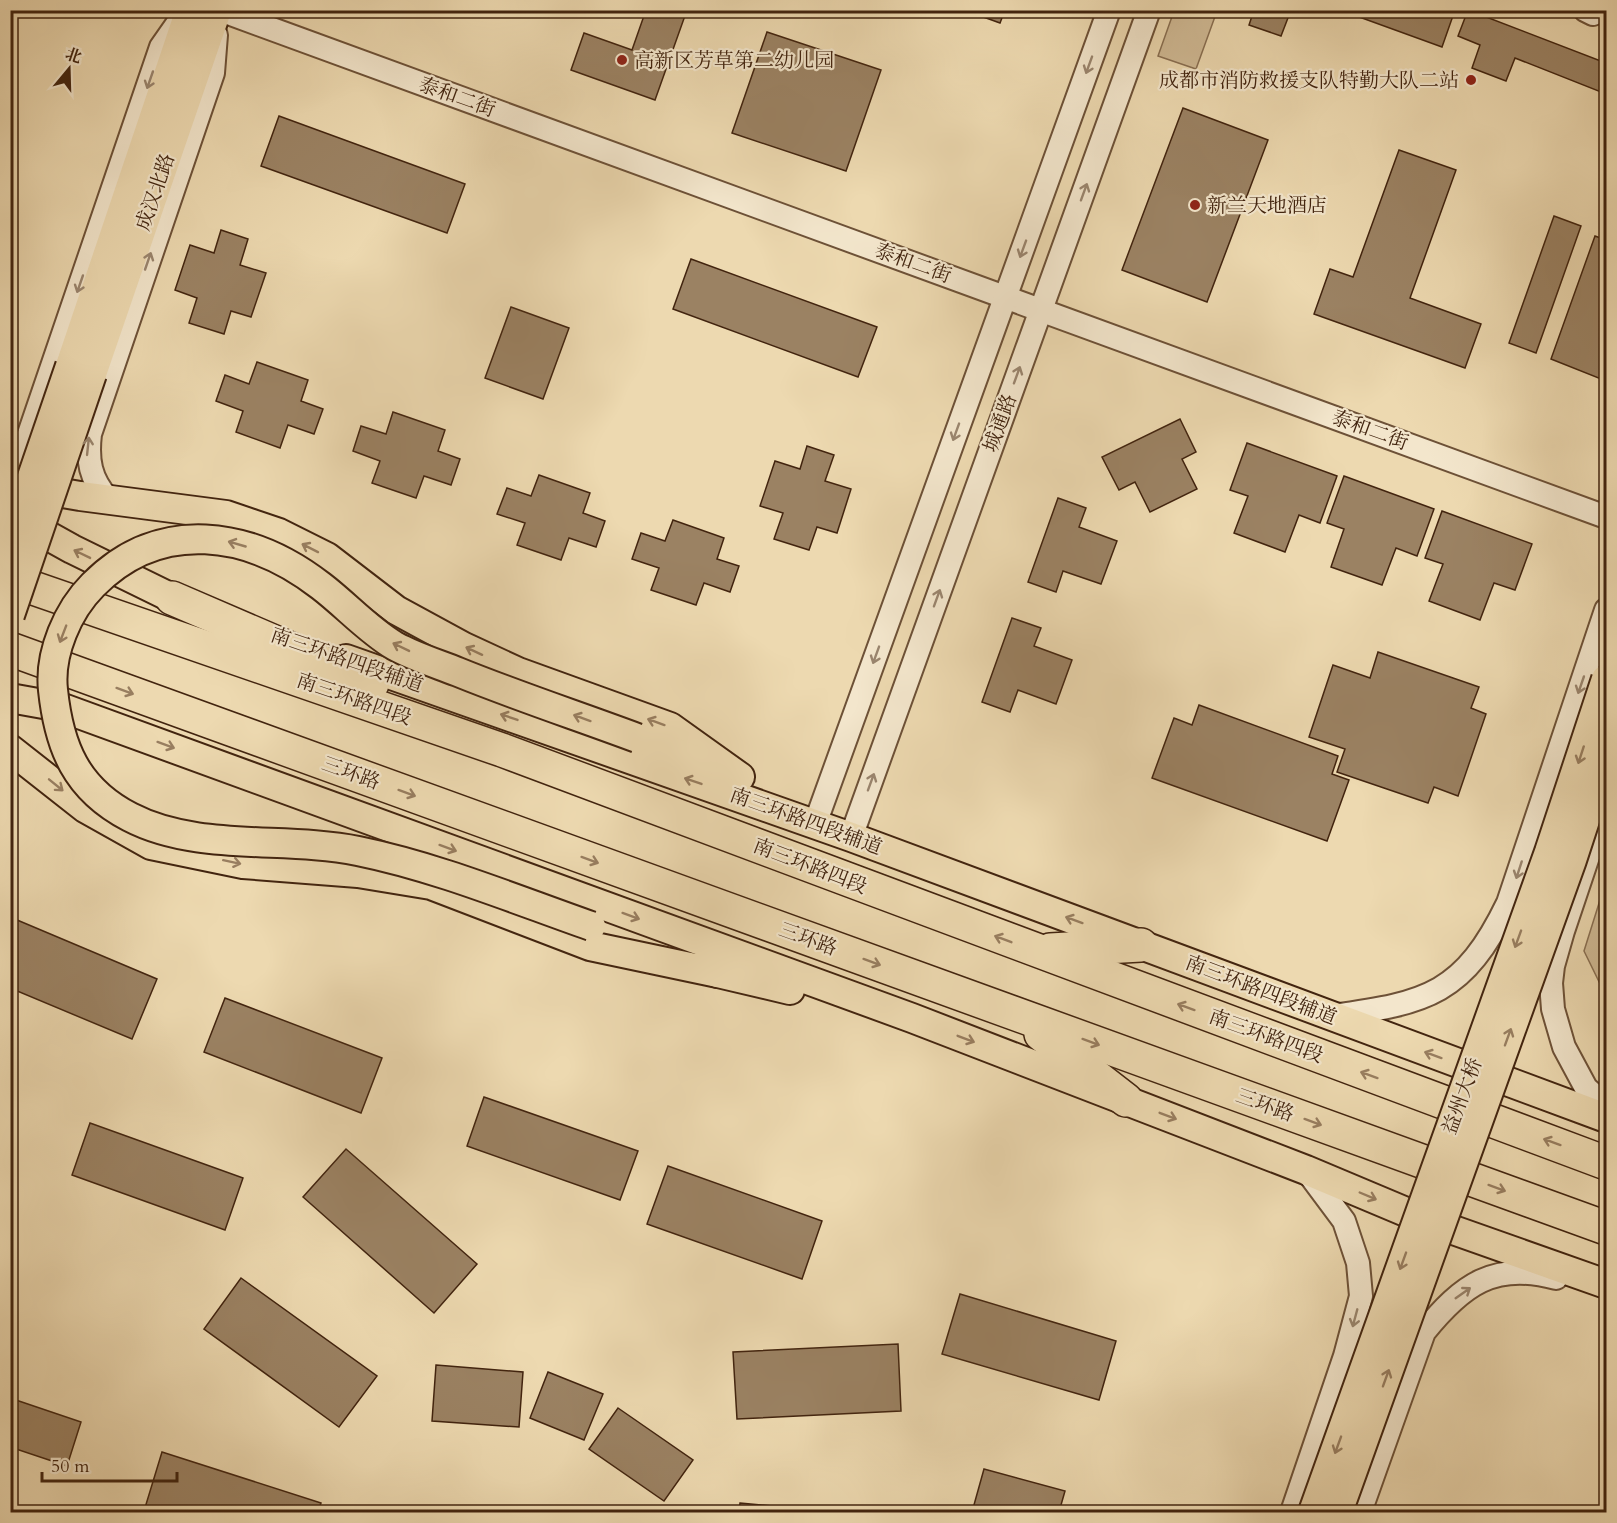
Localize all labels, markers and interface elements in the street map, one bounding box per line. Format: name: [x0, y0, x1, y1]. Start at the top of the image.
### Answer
north arrow: [39, 39, 99, 99]
text: 北: [62, 43, 85, 69]
place label: 高新区芳草第二幼儿园: [634, 47, 834, 74]
marker: 高新区芳草第二幼儿园: [615, 53, 629, 67]
one-way arrow: [1083, 56, 1094, 74]
place label: 成都市消防救援支队特勤大队二站: [1159, 67, 1459, 94]
one-way arrow: [143, 70, 154, 89]
street label: 泰和二街: [415, 71, 499, 123]
marker: 成都市消防救援支队特勤大队二站: [1464, 73, 1478, 87]
street label: 成汉北路: [129, 150, 181, 234]
one-way arrow: [1079, 183, 1090, 202]
place label: 新兰天地酒店: [1207, 192, 1327, 219]
marker: 新兰天地酒店: [1188, 198, 1202, 212]
street label: 泰和二街: [871, 237, 955, 289]
one-way arrow: [1016, 239, 1027, 258]
one-way arrow: [144, 252, 155, 271]
one-way arrow: [73, 274, 84, 293]
one-way arrow: [1013, 366, 1024, 385]
street label: 城通路: [977, 390, 1023, 456]
street label: 泰和二街: [1328, 404, 1412, 456]
one-way arrow: [950, 422, 961, 441]
one-way arrow: [83, 437, 94, 457]
one-way arrow: [228, 538, 247, 550]
one-way arrow: [301, 542, 319, 554]
one-way arrow: [74, 548, 91, 560]
one-way arrow: [932, 589, 943, 608]
street label: 南三环路四段辅道: [267, 621, 427, 699]
one-way arrow: [57, 624, 68, 642]
one-way arrow: [392, 641, 410, 653]
one-way arrow: [466, 645, 484, 657]
one-way arrow: [870, 645, 881, 664]
street label: 南三环路四段: [293, 667, 415, 731]
one-way arrow: [1575, 676, 1586, 695]
one-way arrow: [115, 686, 134, 697]
one-way arrow: [500, 710, 519, 721]
one-way arrow: [573, 712, 592, 723]
one-way arrow: [647, 716, 666, 727]
one-way arrow: [157, 741, 175, 752]
one-way arrow: [1575, 745, 1586, 763]
street label: 三环路: [318, 750, 384, 796]
one-way arrow: [866, 773, 877, 791]
one-way arrow: [684, 775, 703, 786]
one-way arrow: [48, 779, 64, 792]
street label: 南三环路四段辅道: [726, 781, 886, 861]
one-way arrow: [397, 789, 416, 800]
street label: 南三环路四段: [749, 832, 871, 900]
one-way arrow: [438, 844, 457, 855]
one-way arrow: [580, 855, 599, 866]
one-way arrow: [222, 856, 241, 868]
one-way arrow: [1513, 860, 1524, 879]
one-way arrow: [621, 911, 640, 922]
one-way arrow: [1065, 913, 1084, 924]
street label: 三环路: [775, 916, 841, 962]
one-way arrow: [1511, 929, 1522, 948]
one-way arrow: [994, 932, 1013, 943]
street label: 南三环路四段辅道: [1181, 949, 1341, 1031]
one-way arrow: [862, 958, 881, 969]
one-way arrow: [1177, 1000, 1196, 1011]
street label: 南三环路四段: [1205, 1003, 1327, 1069]
one-way arrow: [1504, 1028, 1515, 1047]
one-way arrow: [956, 1034, 975, 1045]
one-way arrow: [1081, 1037, 1099, 1048]
one-way arrow: [1425, 1048, 1443, 1059]
street label: 益州大桥: [1436, 1054, 1488, 1138]
one-way arrow: [1360, 1068, 1379, 1079]
street label: 三环路: [1232, 1082, 1298, 1128]
one-way arrow: [1158, 1111, 1177, 1122]
one-way arrow: [1304, 1117, 1322, 1128]
one-way arrow: [1543, 1136, 1562, 1147]
one-way arrow: [1487, 1184, 1506, 1195]
one-way arrow: [1359, 1191, 1377, 1203]
one-way arrow: [1397, 1251, 1408, 1270]
one-way arrow: [1454, 1287, 1471, 1299]
one-way arrow: [1349, 1308, 1361, 1327]
one-way arrow: [1381, 1369, 1392, 1388]
one-way arrow: [1331, 1435, 1342, 1454]
scale bar: [42, 1445, 177, 1483]
text: 50 m: [51, 1454, 90, 1479]

